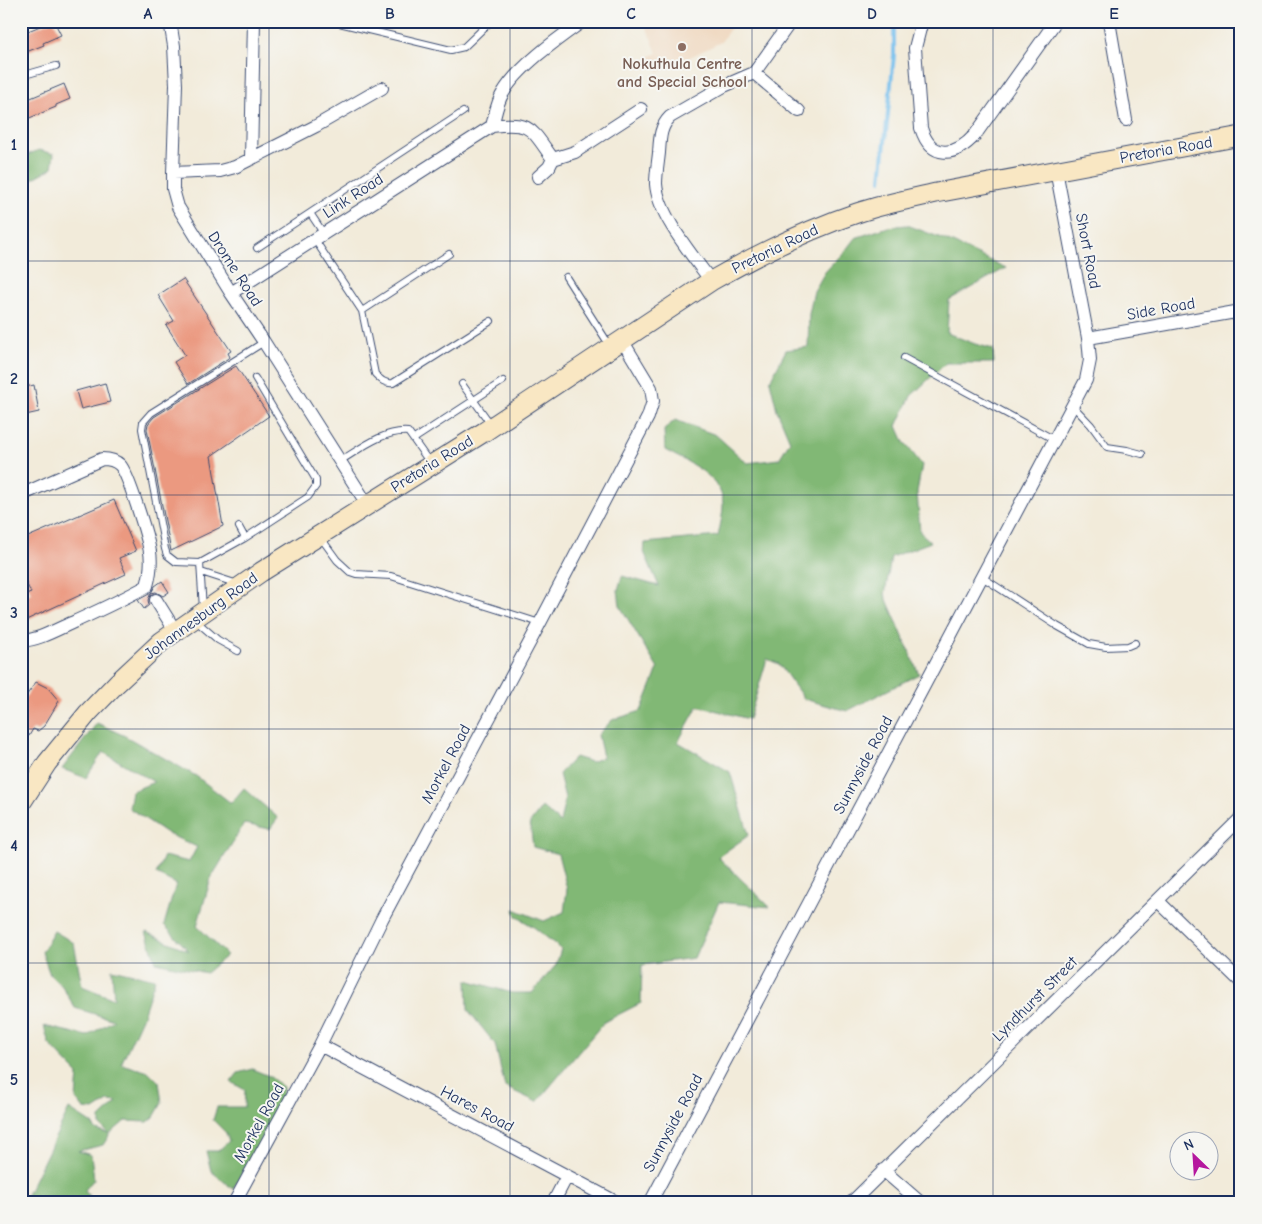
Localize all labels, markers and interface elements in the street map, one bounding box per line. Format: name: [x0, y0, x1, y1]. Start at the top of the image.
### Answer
text: A: [144, 5, 153, 23]
text: B: [385, 5, 395, 23]
text: C: [626, 5, 636, 23]
text: D: [867, 5, 877, 23]
text: E: [1109, 5, 1119, 23]
marker: Nokuthula Centre and Special School: [676, 41, 688, 53]
place label: Nokuthula Centre and Special School: [617, 55, 747, 91]
street label: Pretoria Road: [1118, 133, 1214, 167]
text: 1: [11, 136, 17, 154]
street label: Link Road: [320, 170, 386, 222]
street label: Short Road: [1072, 212, 1104, 290]
street label: Pretoria Road: [729, 220, 821, 278]
street label: Drome Road: [204, 228, 266, 310]
street label: Side Road: [1126, 294, 1196, 324]
text: 2: [10, 370, 18, 388]
street label: Pretoria Road: [387, 432, 477, 496]
street label: Johannesburg Road: [141, 569, 261, 663]
text: 3: [10, 604, 18, 622]
street label: Sunnyside Road: [830, 713, 896, 817]
street label: Morkel Road: [418, 721, 474, 807]
text: 4: [10, 837, 18, 855]
street label: Lyndhurst Street: [989, 953, 1081, 1045]
text: 5: [10, 1071, 18, 1089]
street label: Sunnyside Road: [640, 1071, 706, 1175]
street label: Morkel Road: [230, 1081, 288, 1165]
street label: Hares Road: [437, 1082, 517, 1136]
north arrow: [1170, 1132, 1220, 1182]
text: N: [1181, 1135, 1196, 1154]

